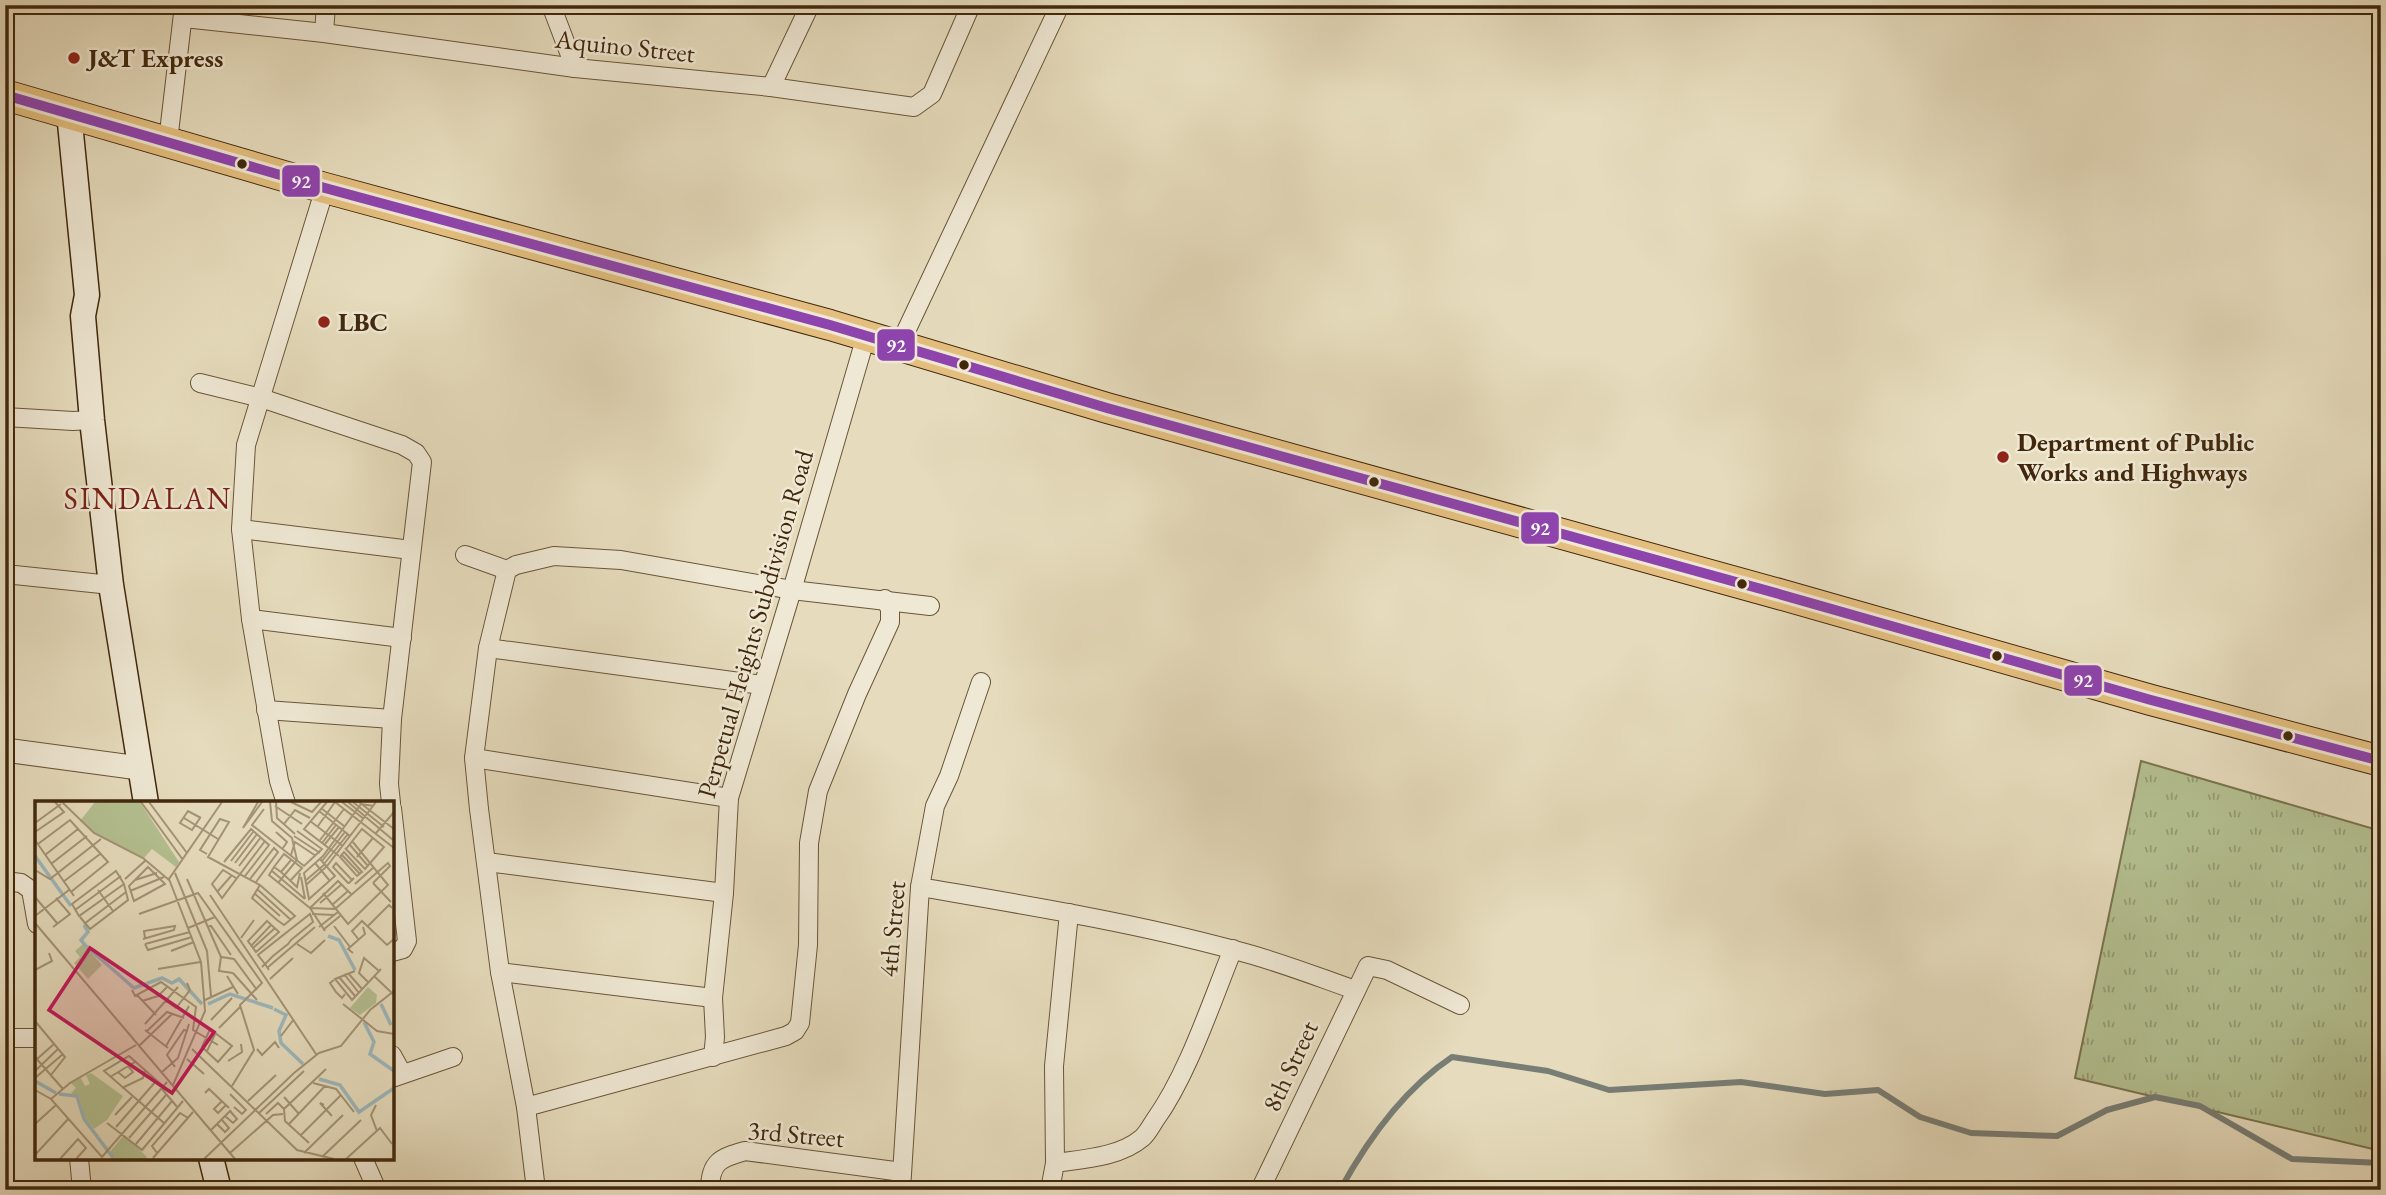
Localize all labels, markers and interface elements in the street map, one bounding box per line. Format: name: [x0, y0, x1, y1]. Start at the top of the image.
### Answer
street label: Aquino Street: [552, 22, 697, 70]
place label: J&T Express: [85, 41, 223, 75]
marker: J&T Express: [66, 50, 82, 66]
unlabelled marker: [235, 157, 249, 171]
line badge: 92: [281, 164, 321, 198]
text: 92: [291, 169, 311, 194]
place label: LBC: [338, 305, 388, 339]
marker: LBC: [316, 314, 332, 330]
line badge: 92: [876, 328, 916, 362]
text: 92: [886, 333, 906, 358]
unlabelled marker: [957, 358, 971, 372]
place label: Department of Public Works and Highways: [2017, 425, 2254, 489]
street label: Perpetual Heights Subdivision Road: [689, 445, 821, 802]
marker: Department of Public Works and Highways: [1995, 449, 2011, 465]
unlabelled marker: [1367, 475, 1381, 489]
district label: SINDALAN: [64, 479, 232, 518]
line badge: 92: [1520, 511, 1560, 545]
text: 92: [1530, 516, 1550, 541]
unlabelled marker: [1735, 577, 1749, 591]
unlabelled marker: [1990, 649, 2004, 663]
line badge: 92: [2063, 664, 2103, 697]
text: 92: [2073, 668, 2093, 693]
unlabelled marker: [2281, 729, 2295, 743]
inset map: [35, 801, 394, 1160]
street label: 4th Street: [871, 880, 913, 978]
street label: 8th Street: [1254, 1015, 1326, 1117]
street label: 3rd Street: [746, 1113, 846, 1155]

